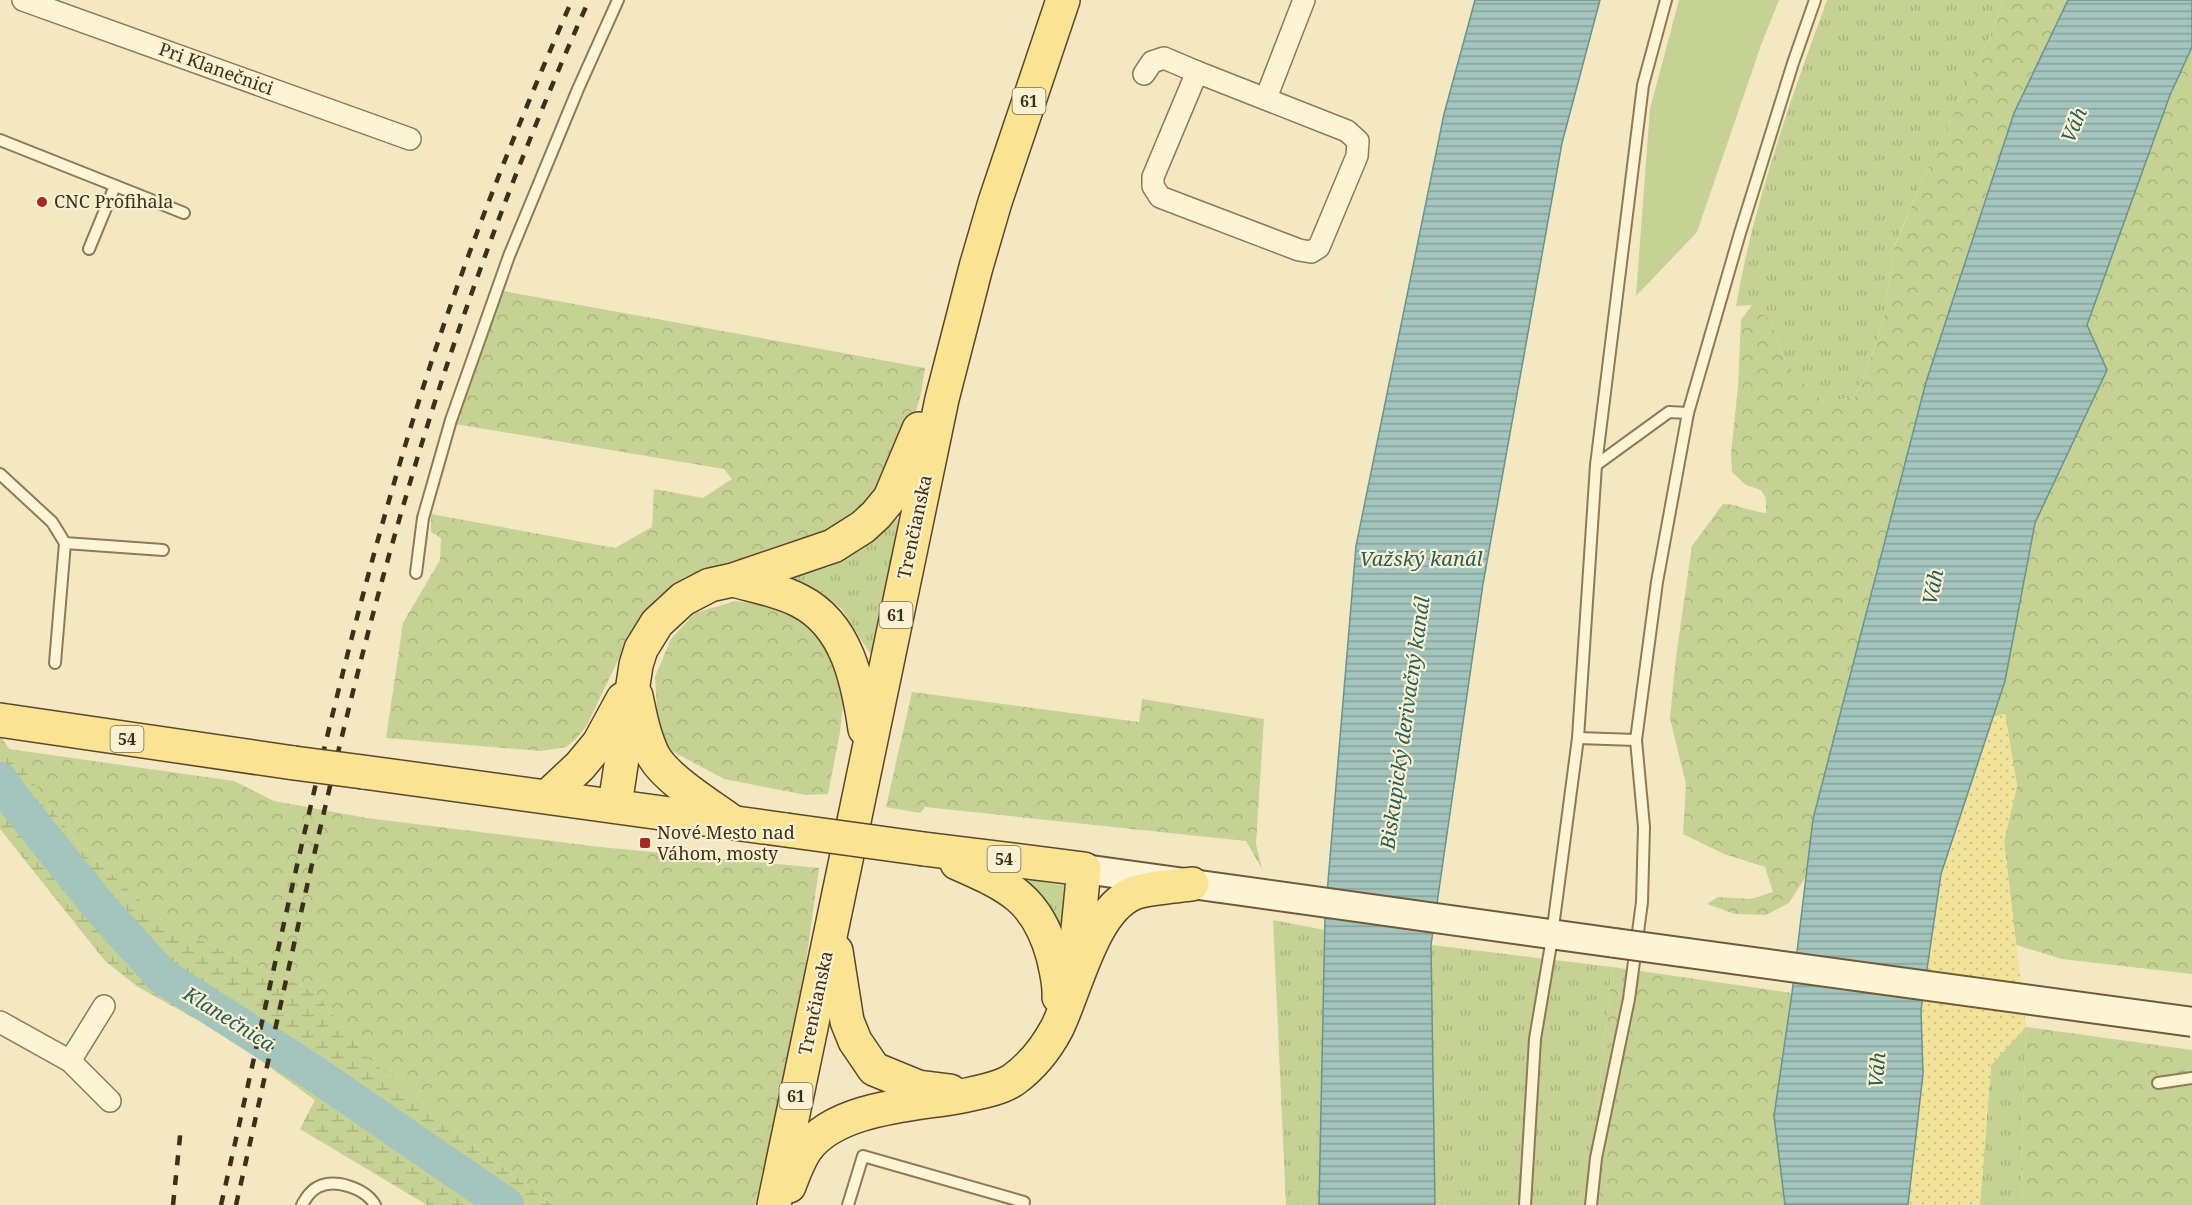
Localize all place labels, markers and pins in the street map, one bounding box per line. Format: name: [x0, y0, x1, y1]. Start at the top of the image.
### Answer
place label: CNC Profihala: [54, 189, 173, 213]
marker: CNC Profihala: [35, 195, 49, 209]
place label: Nové Mesto nad Váhom, mosty: [657, 820, 795, 865]
marker: Nové Mesto nad Váhom, mosty: [638, 836, 652, 850]

